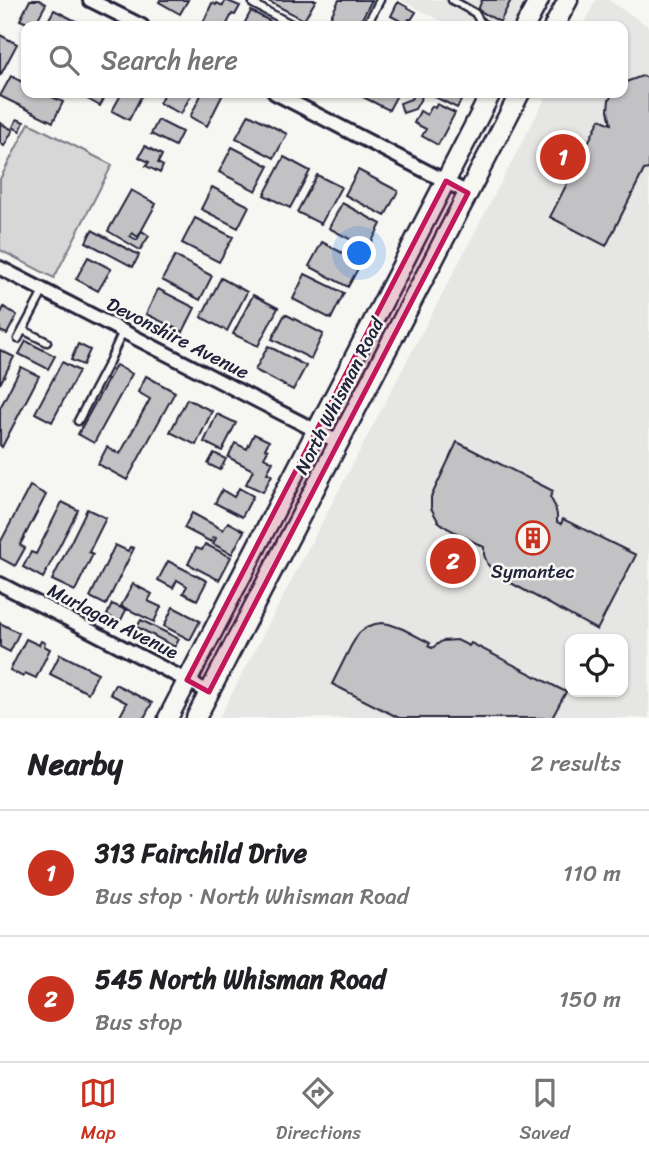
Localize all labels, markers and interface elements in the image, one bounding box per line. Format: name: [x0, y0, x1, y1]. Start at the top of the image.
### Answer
search box: [21, 21, 628, 98]
text: Search here: [101, 37, 238, 83]
icon: search: [45, 41, 83, 79]
pin: 1: [540, 131, 586, 183]
your location: [342, 236, 376, 270]
street label: Devonshire Avenue: [101, 288, 255, 388]
street label: North Whisman Road: [285, 311, 393, 480]
building icon: Symantec: [514, 519, 552, 557]
pin: 2: [430, 535, 476, 587]
place label: Symantec: [491, 555, 575, 588]
street label: Murlagan Avenue: [42, 574, 184, 668]
map controls: [565, 634, 628, 697]
button: locate: [565, 634, 628, 697]
text: Nearby: [28, 737, 123, 791]
text: 2 results: [530, 743, 621, 784]
text: 313 Fairchild Drive: [95, 830, 307, 876]
text: 1: [46, 853, 56, 894]
text: 110 m: [563, 853, 621, 894]
text: Bus stop · North Whisman Road: [95, 876, 409, 917]
text: 545 North Whisman Road: [95, 956, 386, 1002]
text: 2: [44, 979, 58, 1020]
text: 150 m: [559, 979, 621, 1020]
text: Bus stop: [95, 1002, 182, 1043]
tab: Map: [79, 1074, 117, 1149]
tab: Directions: [276, 1074, 361, 1149]
tab: Saved: [520, 1074, 570, 1149]

